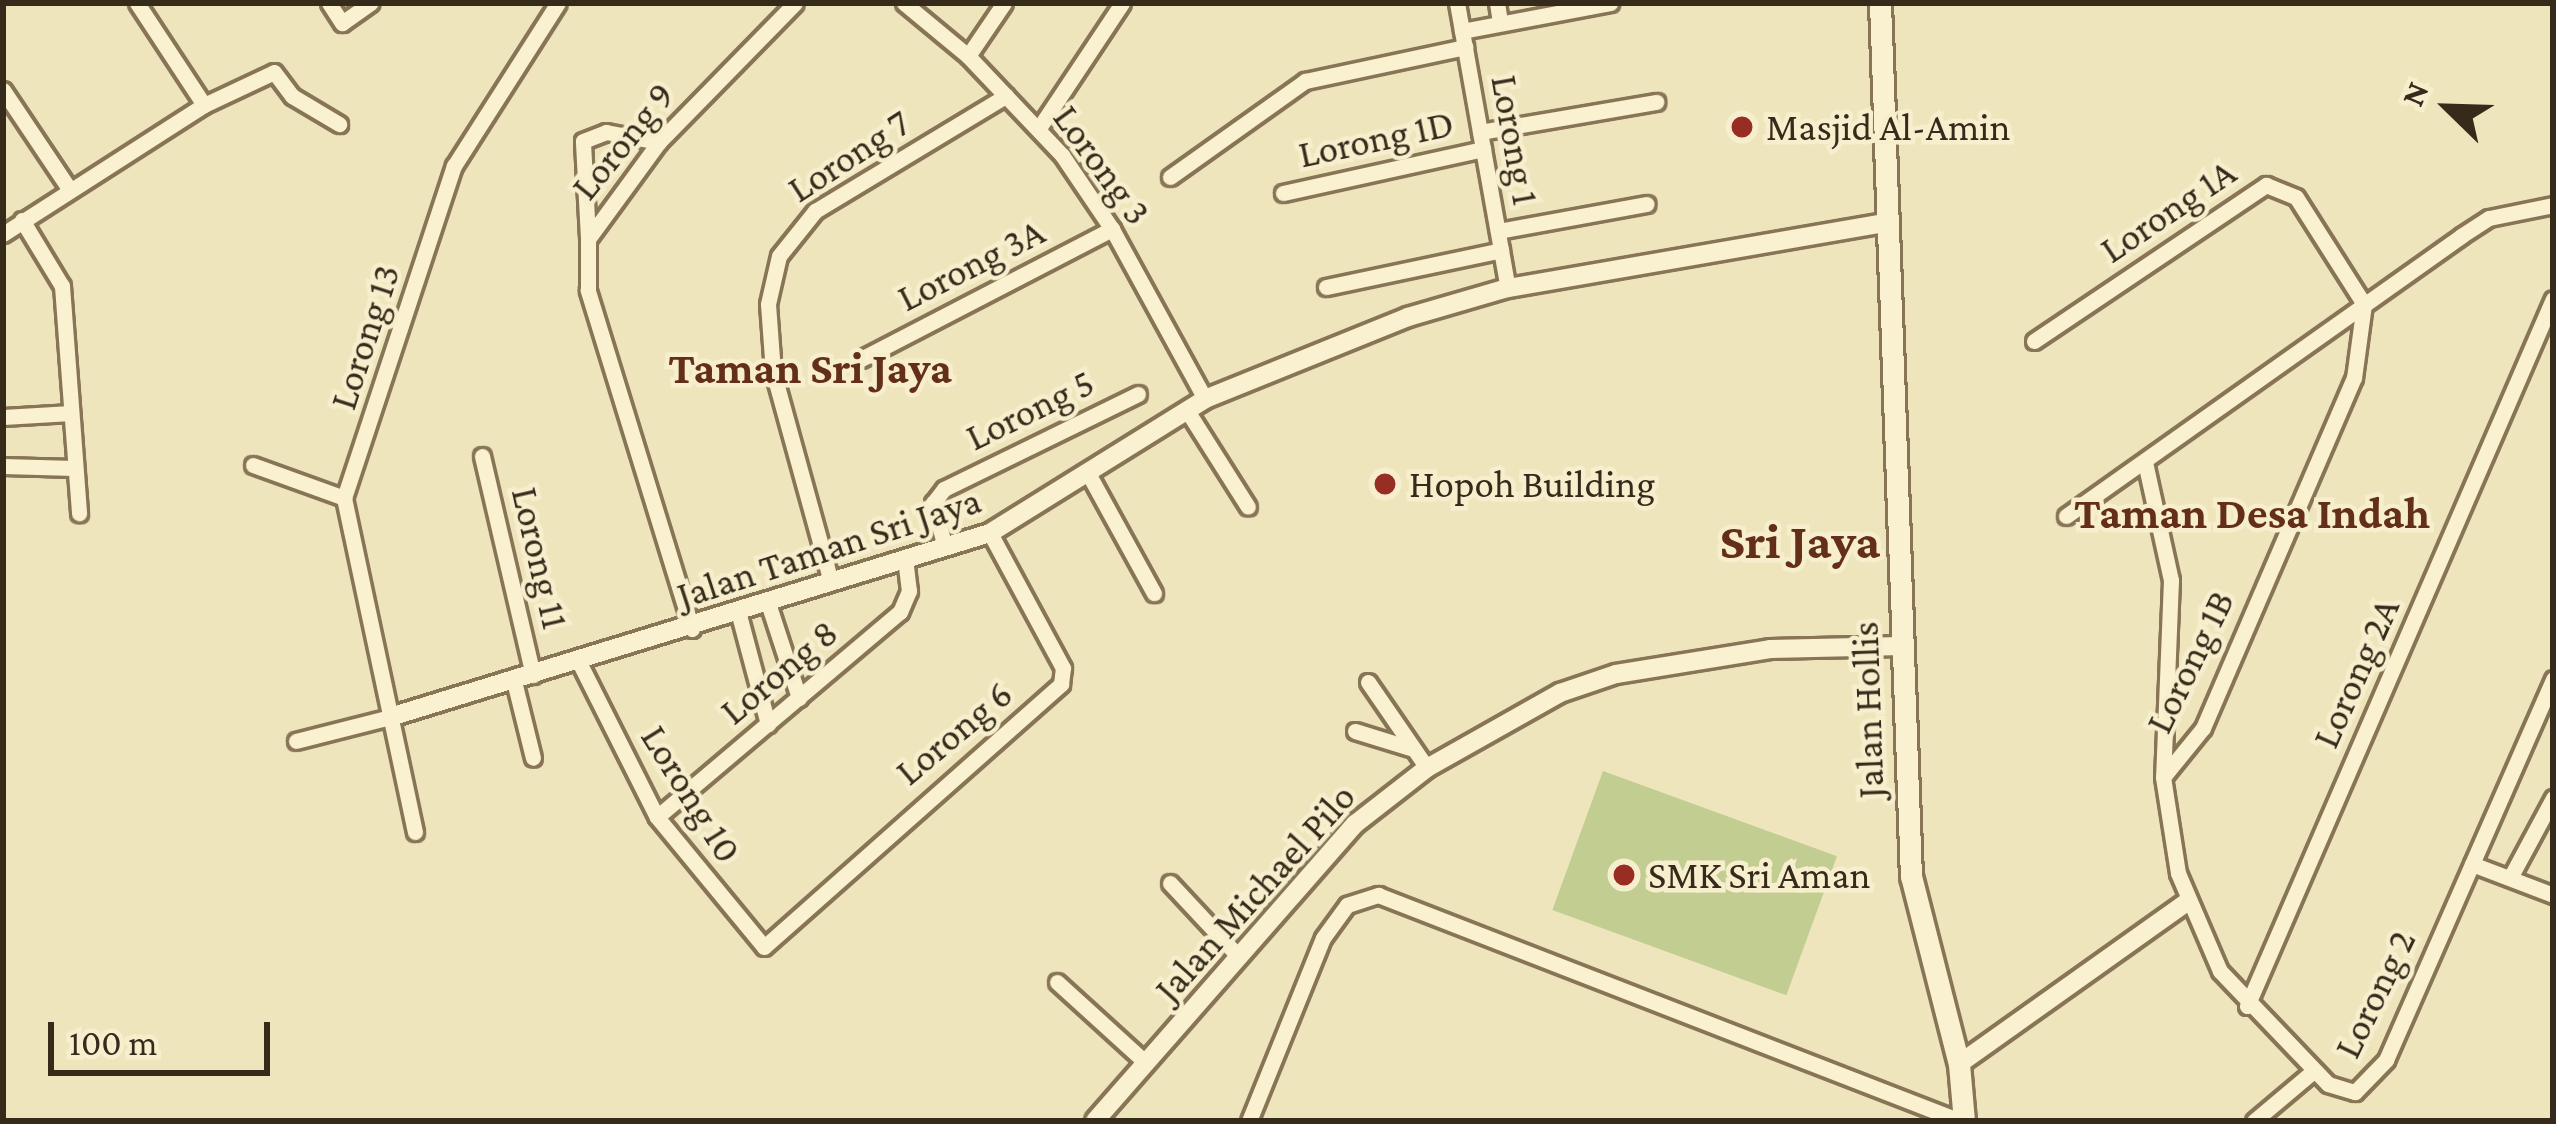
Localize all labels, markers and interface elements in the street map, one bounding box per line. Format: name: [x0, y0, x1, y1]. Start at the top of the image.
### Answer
north arrow: [2388, 48, 2508, 168]
street label: Lorong 1: [1481, 71, 1549, 209]
street label: Lorong 9: [561, 73, 685, 209]
text: N: [2393, 76, 2436, 111]
street label: Lorong 3: [1043, 96, 1161, 234]
street label: Lorong 7: [779, 99, 919, 213]
street label: Lorong 1D: [1294, 100, 1458, 178]
place label: Masjid Al-Amin: [1766, 104, 2011, 150]
marker: Masjid Al-Amin: [1729, 114, 1755, 140]
street label: Lorong 1A: [2091, 149, 2245, 273]
street label: Lorong 3A: [890, 208, 1052, 322]
street label: Lorong 13: [320, 259, 410, 415]
district label: Taman Sri Jaya: [668, 342, 952, 396]
street label: Lorong 5: [958, 359, 1102, 461]
place label: Hopoh Building: [1409, 461, 1655, 507]
marker: Hopoh Building: [1372, 471, 1398, 497]
street label: Jalan Taman Sri Jaya: [671, 477, 987, 619]
street label: Lorong 11: [501, 482, 579, 634]
district label: Taman Desa Indah: [2074, 487, 2430, 541]
district label: Sri Jaya: [1720, 510, 1880, 572]
street label: Lorong 1B: [2136, 583, 2244, 741]
street label: Lorong 2A: [2302, 591, 2410, 755]
street label: Lorong 8: [711, 609, 847, 735]
street label: Jalan Hollis: [1842, 621, 1894, 799]
street label: Lorong 6: [886, 671, 1022, 795]
street label: Lorong 10: [631, 717, 751, 871]
street label: Jalan Michael Pilo: [1145, 774, 1365, 1012]
place label: SMK Sri Aman: [1648, 852, 1870, 898]
marker: SMK Sri Aman: [1611, 862, 1637, 888]
street label: Lorong 2: [2324, 922, 2426, 1066]
scale bar: [54, 998, 276, 1072]
text: 100 m: [69, 1023, 157, 1063]

